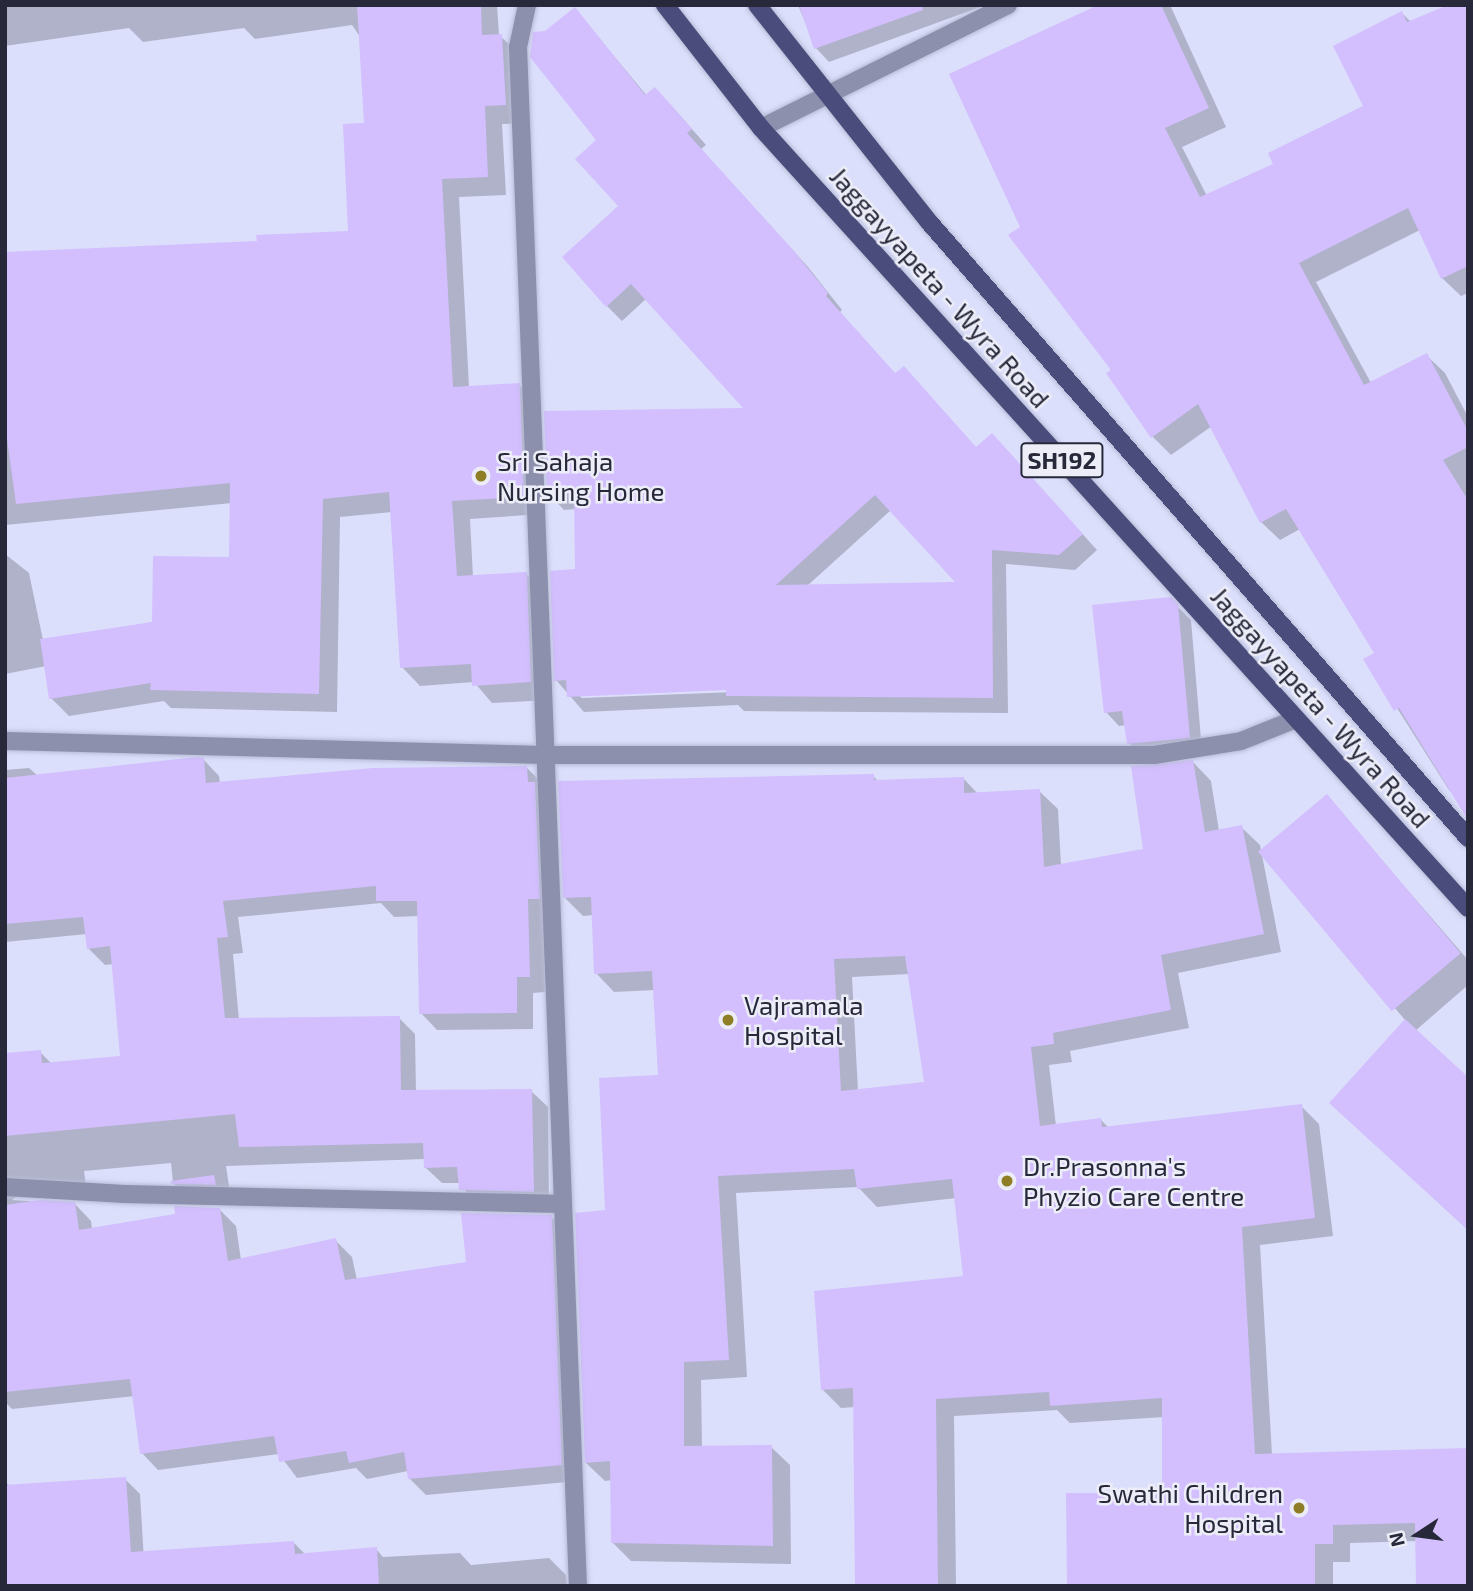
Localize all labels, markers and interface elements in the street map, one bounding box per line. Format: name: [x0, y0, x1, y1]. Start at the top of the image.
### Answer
street label: Jaggayyapeta - Wyra Road: [824, 160, 1056, 414]
road number: SH192: [1020, 439, 1104, 480]
place label: Sri Sahaja Nursing Home: [497, 445, 665, 506]
marker: Sri Sahaja Nursing Home: [471, 466, 491, 486]
street label: Jaggayyapeta - Wyra Road: [1205, 580, 1437, 834]
place label: Vajramala Hospital: [744, 989, 864, 1050]
marker: Vajramala Hospital: [718, 1010, 738, 1030]
place label: Dr.Prasonna's Phyzio Care Centre: [1023, 1150, 1244, 1212]
marker: Dr.Prasonna's Phyzio Care Centre: [997, 1171, 1017, 1191]
place label: Swathi Children Hospital: [1098, 1477, 1283, 1538]
marker: Swathi Children Hospital: [1289, 1498, 1309, 1518]
north arrow: [1382, 1500, 1452, 1570]
text: N: [1383, 1531, 1409, 1549]

